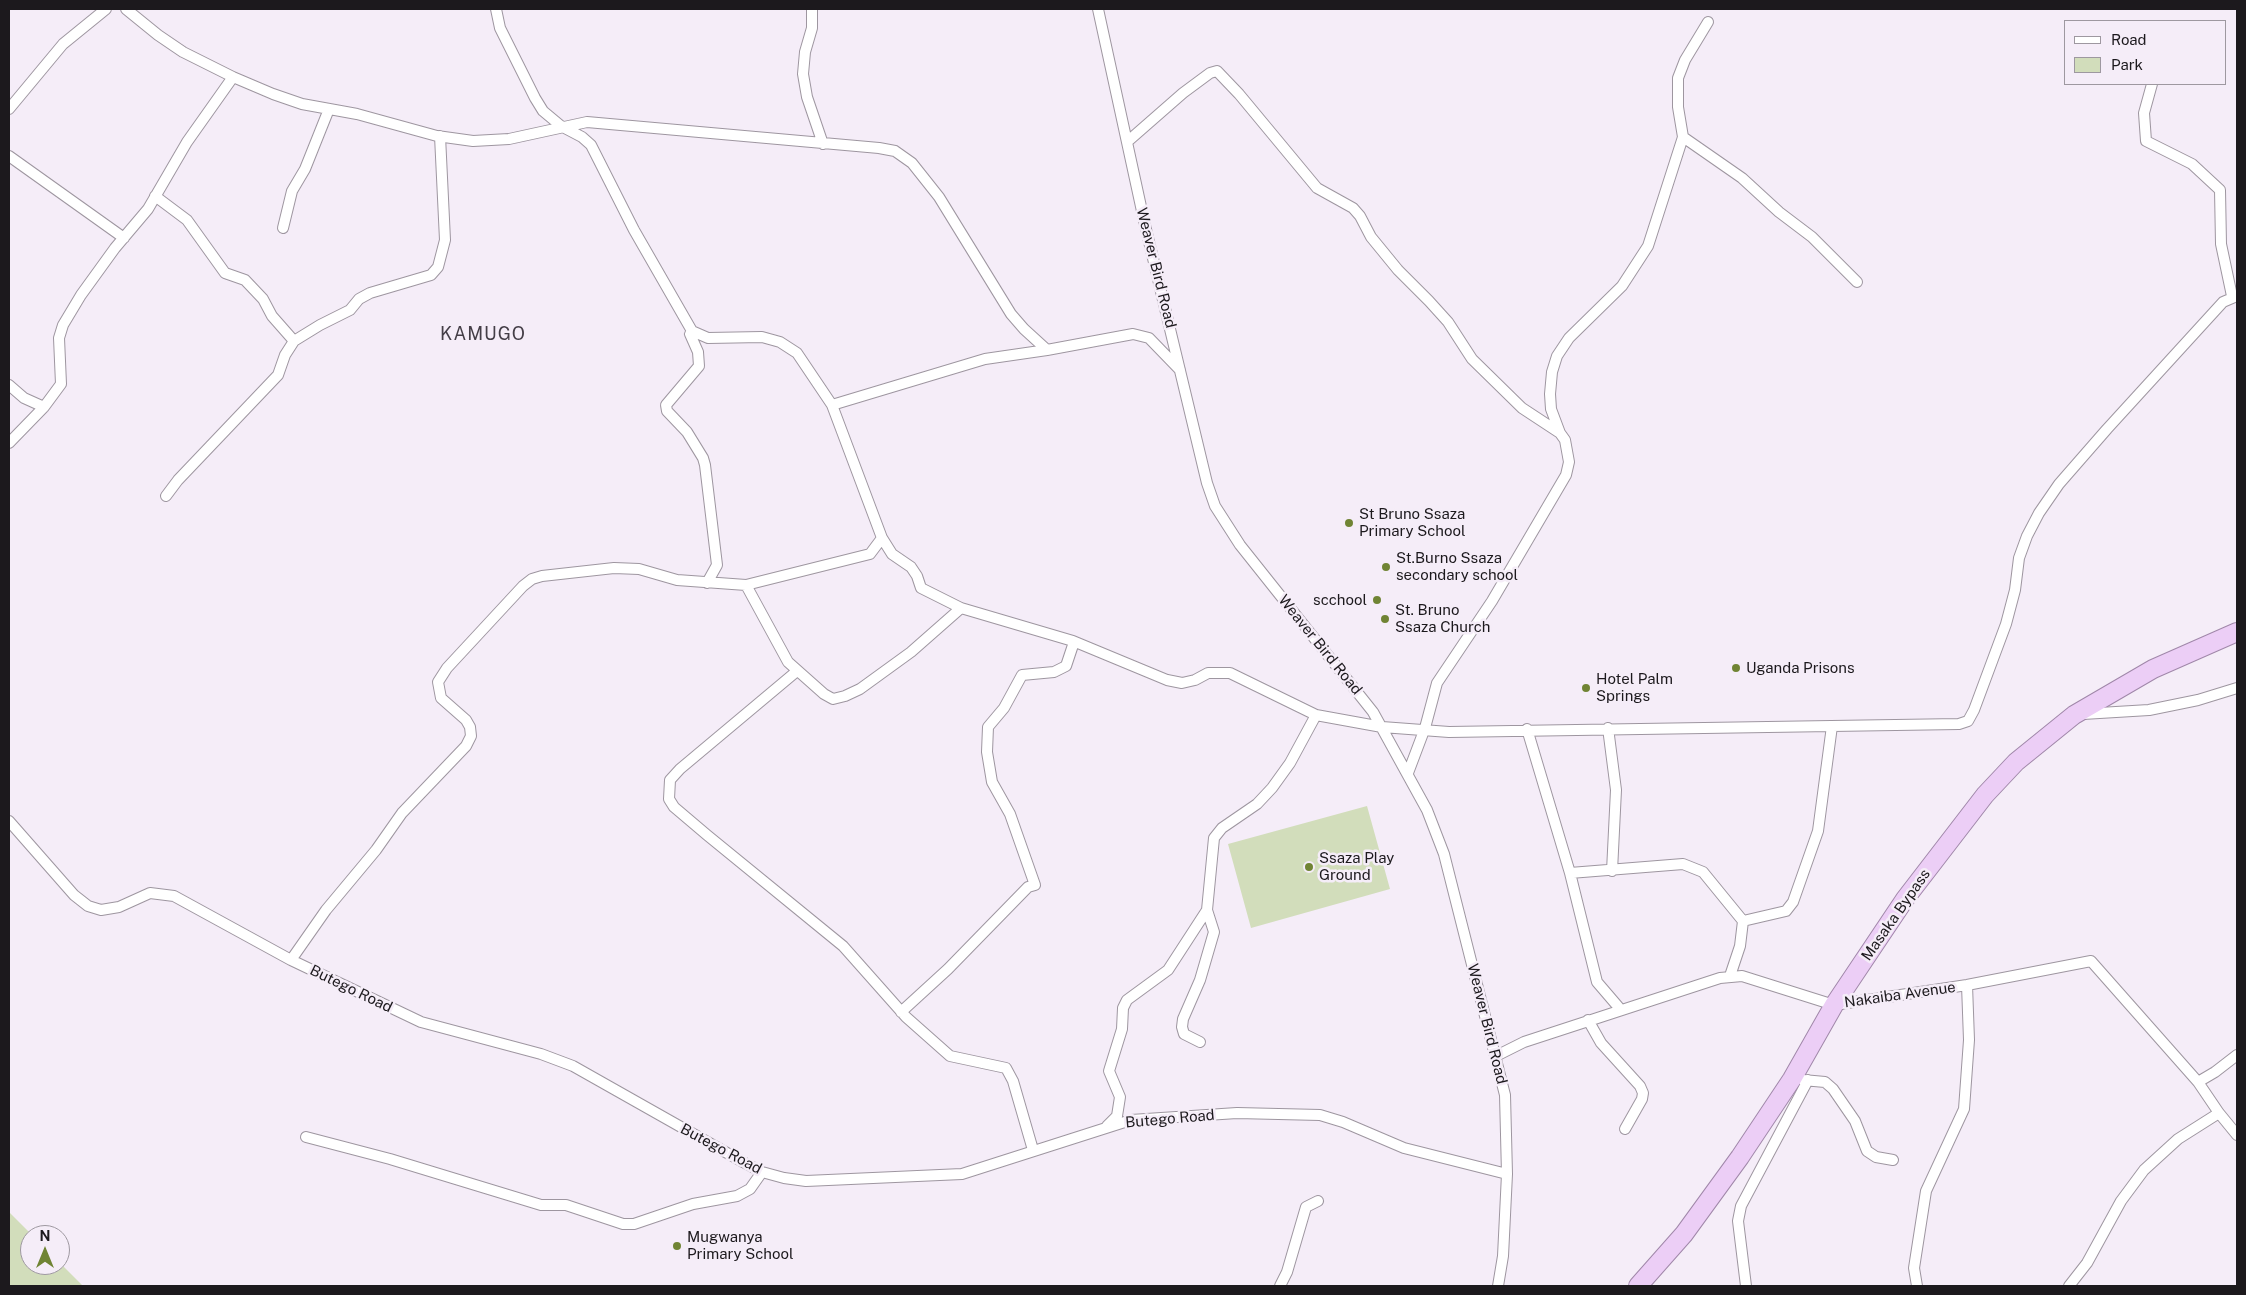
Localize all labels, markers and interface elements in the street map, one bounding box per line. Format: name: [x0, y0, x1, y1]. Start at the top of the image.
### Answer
legend: [2064, 20, 2226, 85]
text: Road: [2111, 31, 2147, 48]
text: Park: [2111, 56, 2143, 73]
street label: Weaver Bird Road: [1132, 206, 1180, 330]
district label: KAMUGO: [439, 323, 527, 345]
place label: St Bruno Ssaza Primary School: [1359, 505, 1465, 540]
marker: St Bruno Ssaza Primary School: [1343, 517, 1355, 529]
place label: St.Burno Ssaza secondary school: [1396, 549, 1518, 584]
marker: St.Burno Ssaza secondary school: [1380, 561, 1392, 573]
street label: Weaver Bird Road: [1274, 591, 1366, 699]
place label: scchool: [1313, 591, 1367, 609]
marker: scchool: [1371, 594, 1383, 606]
place label: St. Bruno Ssaza Church: [1395, 601, 1490, 636]
marker: St. Bruno Ssaza Church: [1379, 613, 1391, 625]
place label: Uganda Prisons: [1746, 659, 1854, 677]
marker: Uganda Prisons: [1730, 662, 1742, 674]
place label: Hotel Palm Springs: [1596, 670, 1673, 705]
marker: Hotel Palm Springs: [1580, 682, 1592, 694]
place label: Ssaza Play Ground: [1319, 849, 1394, 884]
marker: Ssaza Play Ground: [1303, 861, 1315, 873]
street label: Masaka Bypass: [1858, 866, 1934, 964]
street label: Butego Road: [307, 961, 395, 1017]
street label: Weaver Bird Road: [1463, 962, 1511, 1086]
street label: Nakaiba Avenue: [1843, 978, 1957, 1012]
street label: Butego Road: [1125, 1106, 1215, 1132]
street label: Butego Road: [677, 1120, 765, 1178]
north arrow: [20, 1225, 70, 1275]
text: N: [40, 1228, 50, 1244]
place label: Mugwanya Primary School: [687, 1228, 793, 1263]
marker: Mugwanya Primary School: [671, 1240, 683, 1252]

